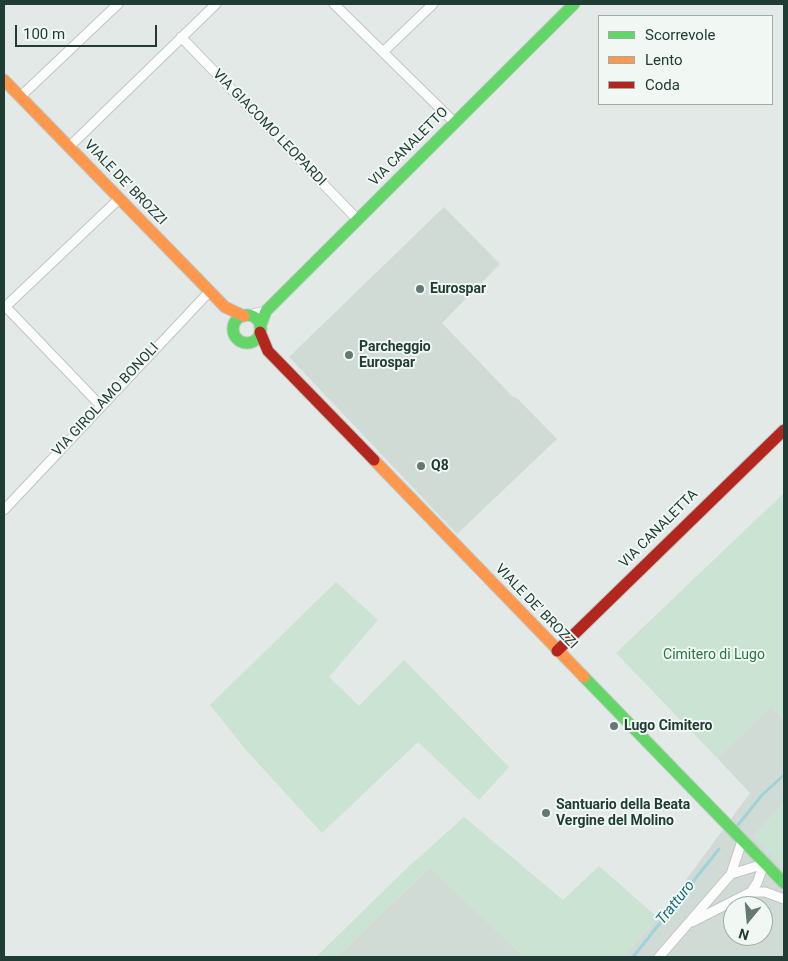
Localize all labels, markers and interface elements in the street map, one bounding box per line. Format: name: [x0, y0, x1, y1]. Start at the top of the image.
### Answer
scale bar: [18, 15, 160, 47]
legend: [598, 15, 773, 105]
text: 100 m: [23, 25, 65, 43]
text: Scorrevole: [645, 26, 716, 44]
text: Lento: [645, 51, 683, 69]
street label: VIA GIACOMO LEOPARDI: [209, 66, 329, 190]
text: Coda: [645, 76, 680, 94]
street label: VIA CANALETTO: [366, 104, 452, 190]
street label: VIALE DE' BROZZI: [80, 137, 170, 229]
place label: Eurospar: [430, 281, 486, 297]
marker: Eurospar: [414, 283, 426, 295]
place label: Parcheggio Eurospar: [359, 339, 431, 372]
street label: VIA GIROLAMO BONOLI: [49, 340, 163, 460]
marker: Parcheggio Eurospar: [343, 349, 355, 361]
place label: Q8: [431, 458, 449, 474]
marker: Q8: [415, 460, 427, 472]
street label: VIA CANALETTA: [616, 486, 702, 572]
street label: VIALE DE' BROZZI: [491, 561, 581, 653]
park label: Cimitero di Lugo: [663, 647, 765, 663]
place label: Lugo Cimitero: [624, 718, 712, 734]
marker: Lugo Cimitero: [608, 720, 620, 732]
place label: Santuario della Beata Vergine del Molino: [556, 797, 690, 830]
marker: Santuario della Beata Vergine del Molino: [540, 807, 552, 819]
water label: Tratturo: [653, 877, 699, 929]
north arrow: [723, 896, 773, 946]
text: N: [737, 925, 751, 943]

